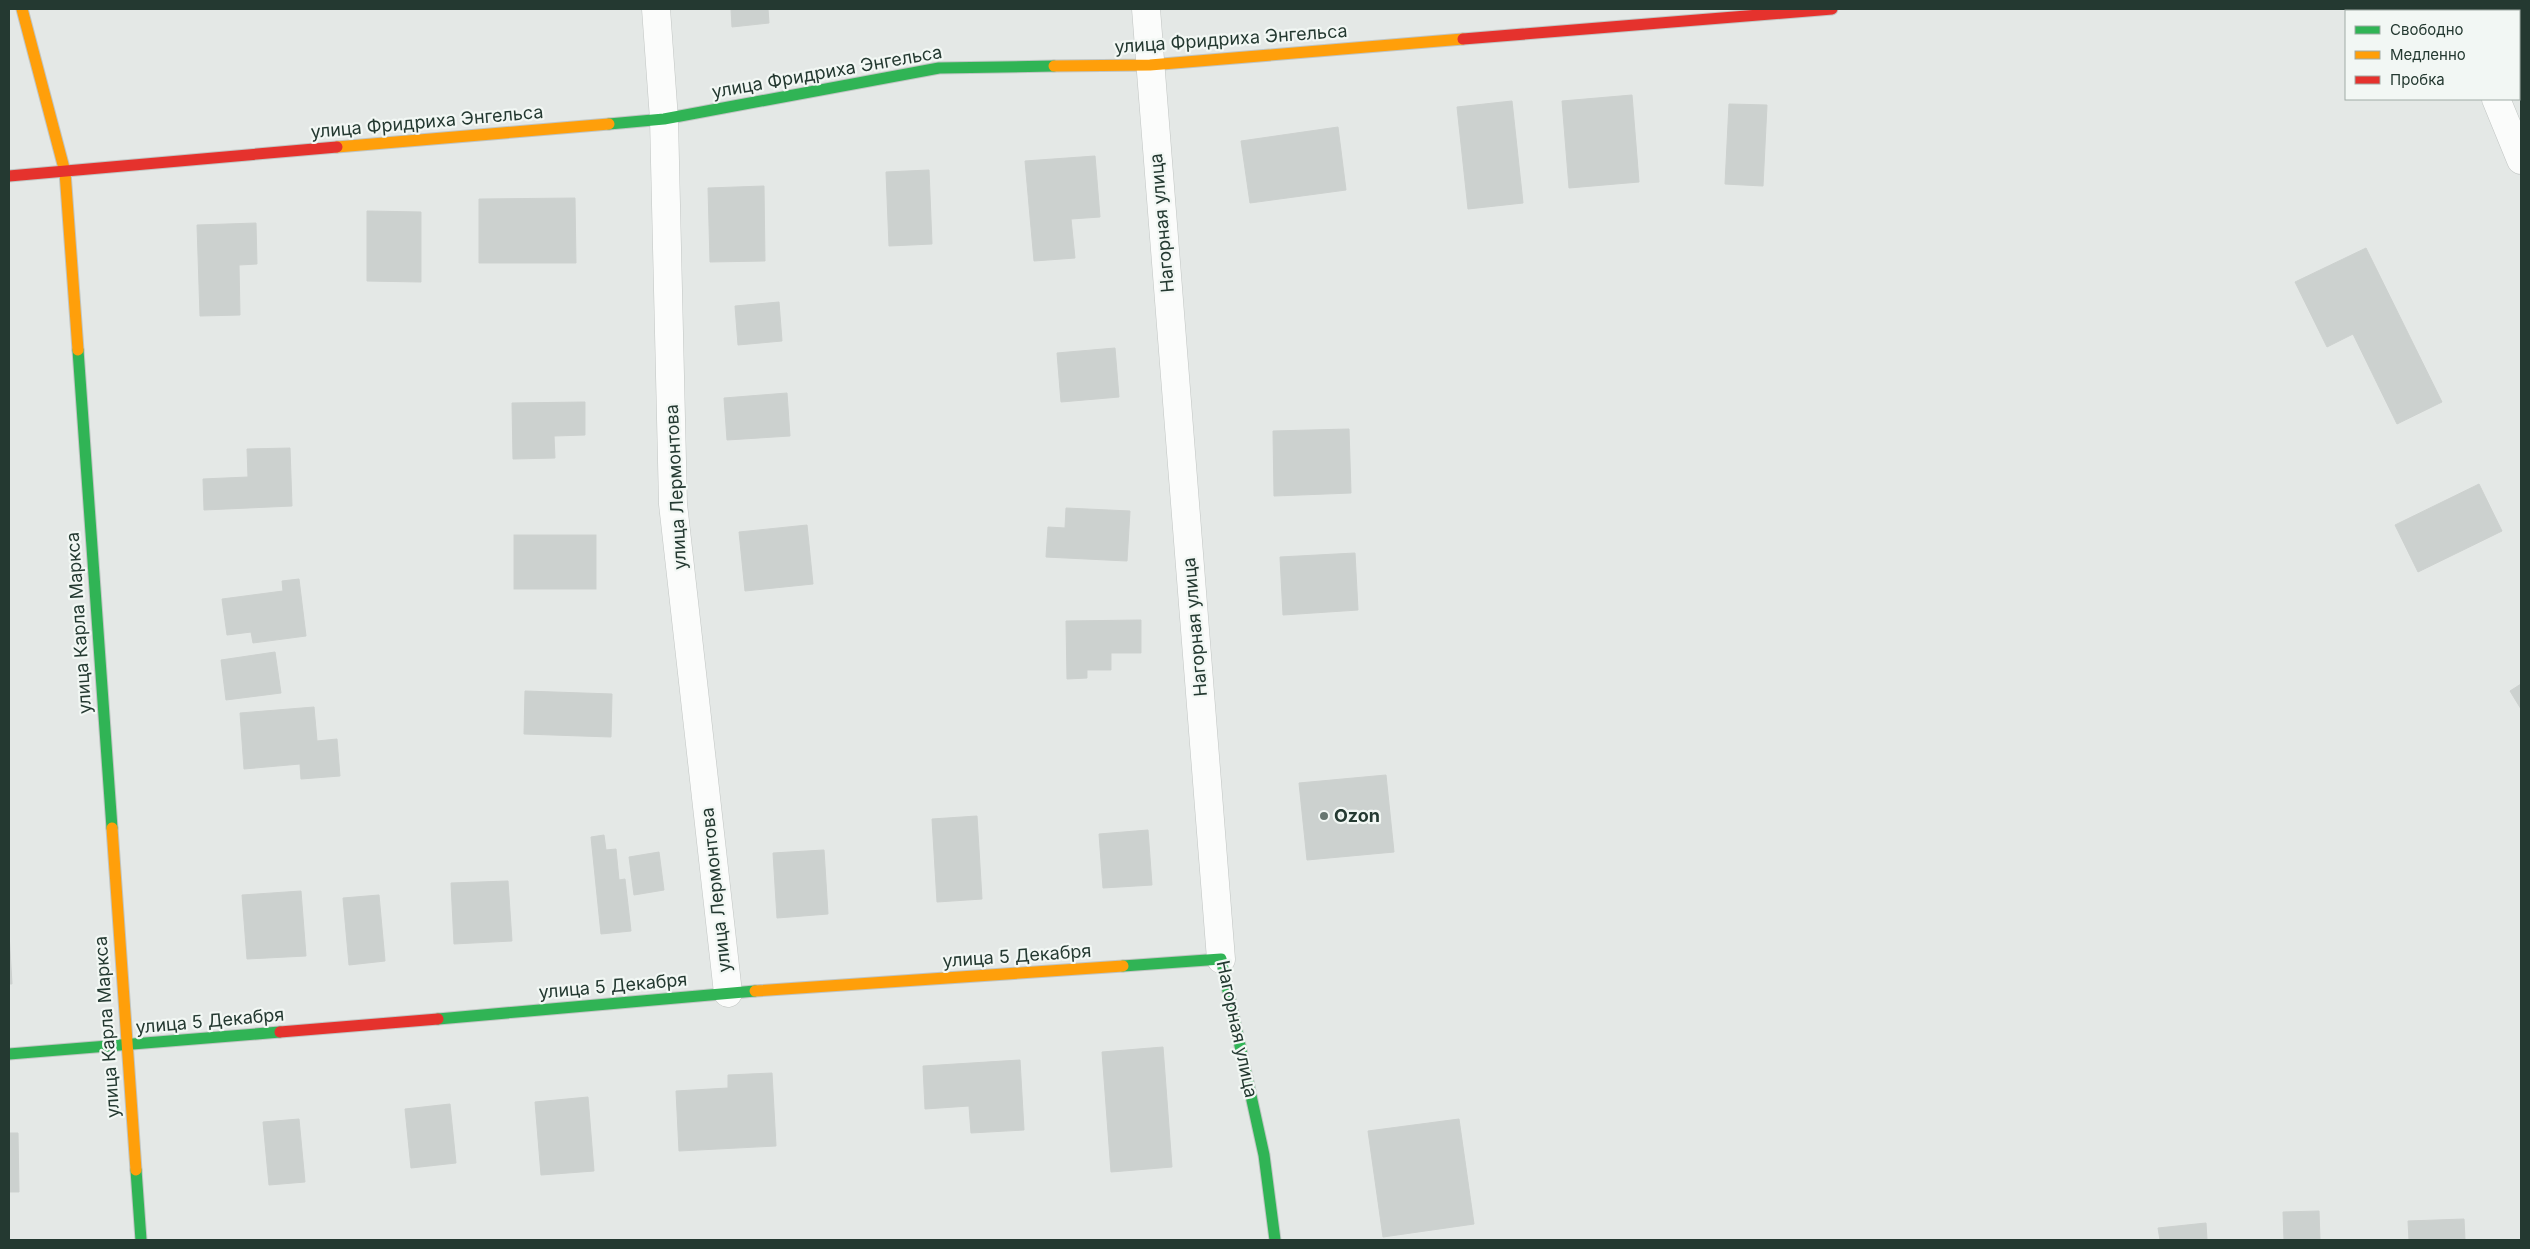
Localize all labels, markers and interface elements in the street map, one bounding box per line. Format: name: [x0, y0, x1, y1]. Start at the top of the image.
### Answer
legend: [2345, 10, 2520, 100]
street label: улица Фридриха Энгельса: [1114, 20, 1348, 57]
text: Свободно: [2390, 20, 2464, 39]
street label: улица Фридриха Энгельса: [710, 41, 944, 102]
text: Медленно: [2390, 45, 2466, 64]
text: Пробка: [2390, 70, 2445, 89]
street label: улица Фридриха Энгельса: [310, 101, 544, 142]
street label: Нагорная улица: [1145, 152, 1178, 294]
street label: улица Лермонтова: [661, 404, 690, 570]
street label: улица Карла Маркса: [62, 531, 95, 715]
street label: Нагорная улица: [1178, 556, 1211, 698]
place label: Ozon: [1334, 805, 1380, 826]
street label: улица Лермонтова: [696, 807, 735, 974]
marker: Ozon: [1318, 810, 1330, 822]
street label: улица Карла Маркса: [90, 935, 123, 1119]
street label: улица 5 Декабря: [942, 940, 1092, 971]
street label: Нагорная улица: [1213, 958, 1262, 1099]
street label: улица 5 Декабря: [538, 969, 688, 1002]
street label: улица 5 Декабря: [135, 1004, 285, 1037]

